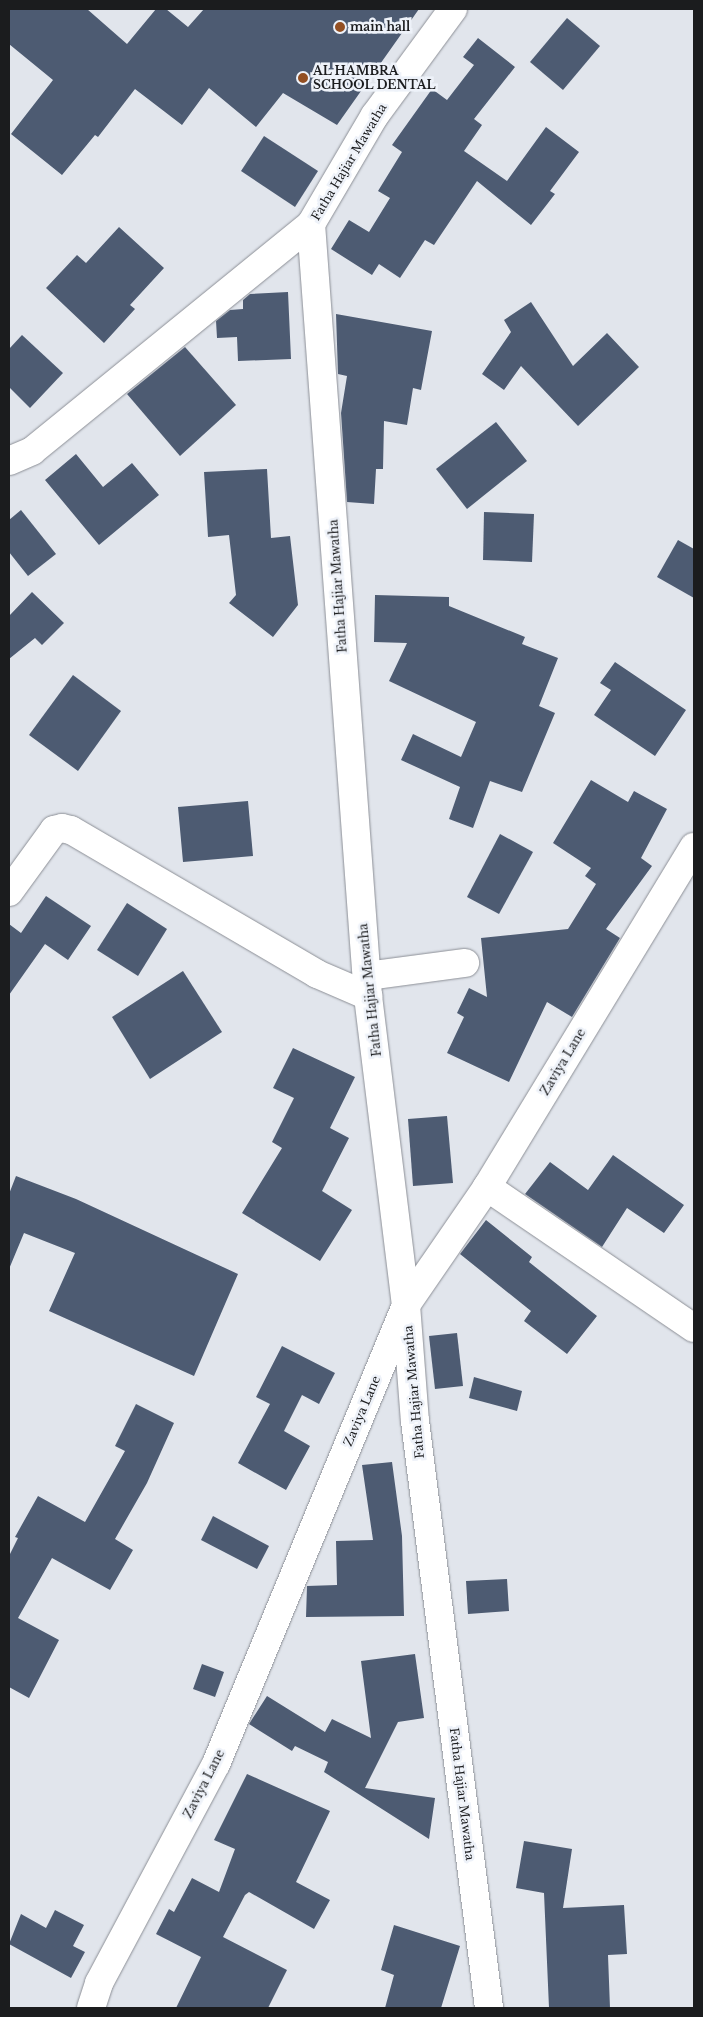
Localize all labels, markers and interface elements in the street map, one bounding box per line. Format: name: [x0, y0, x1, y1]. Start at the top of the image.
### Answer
place label: main hall: [350, 20, 410, 34]
marker: main hall: [334, 21, 346, 33]
place label: AL HAMBRA SCHOOL DENTAL: [313, 64, 436, 92]
marker: AL HAMBRA SCHOOL DENTAL: [297, 72, 309, 84]
street label: Fatha Hajiar Mawatha: [308, 101, 390, 223]
street label: Fatha Hajiar Mawatha: [326, 519, 350, 653]
street label: Fatha Hajiar Mawatha: [356, 923, 384, 1057]
street label: Zaviya Lane: [537, 1026, 589, 1098]
street label: Fatha Hajiar Mawatha: [401, 1325, 427, 1459]
street label: Zaviya Lane: [341, 1374, 383, 1448]
street label: Fatha Hajiar Mawatha: [447, 1727, 477, 1861]
street label: Zaviya Lane: [181, 1747, 227, 1821]

